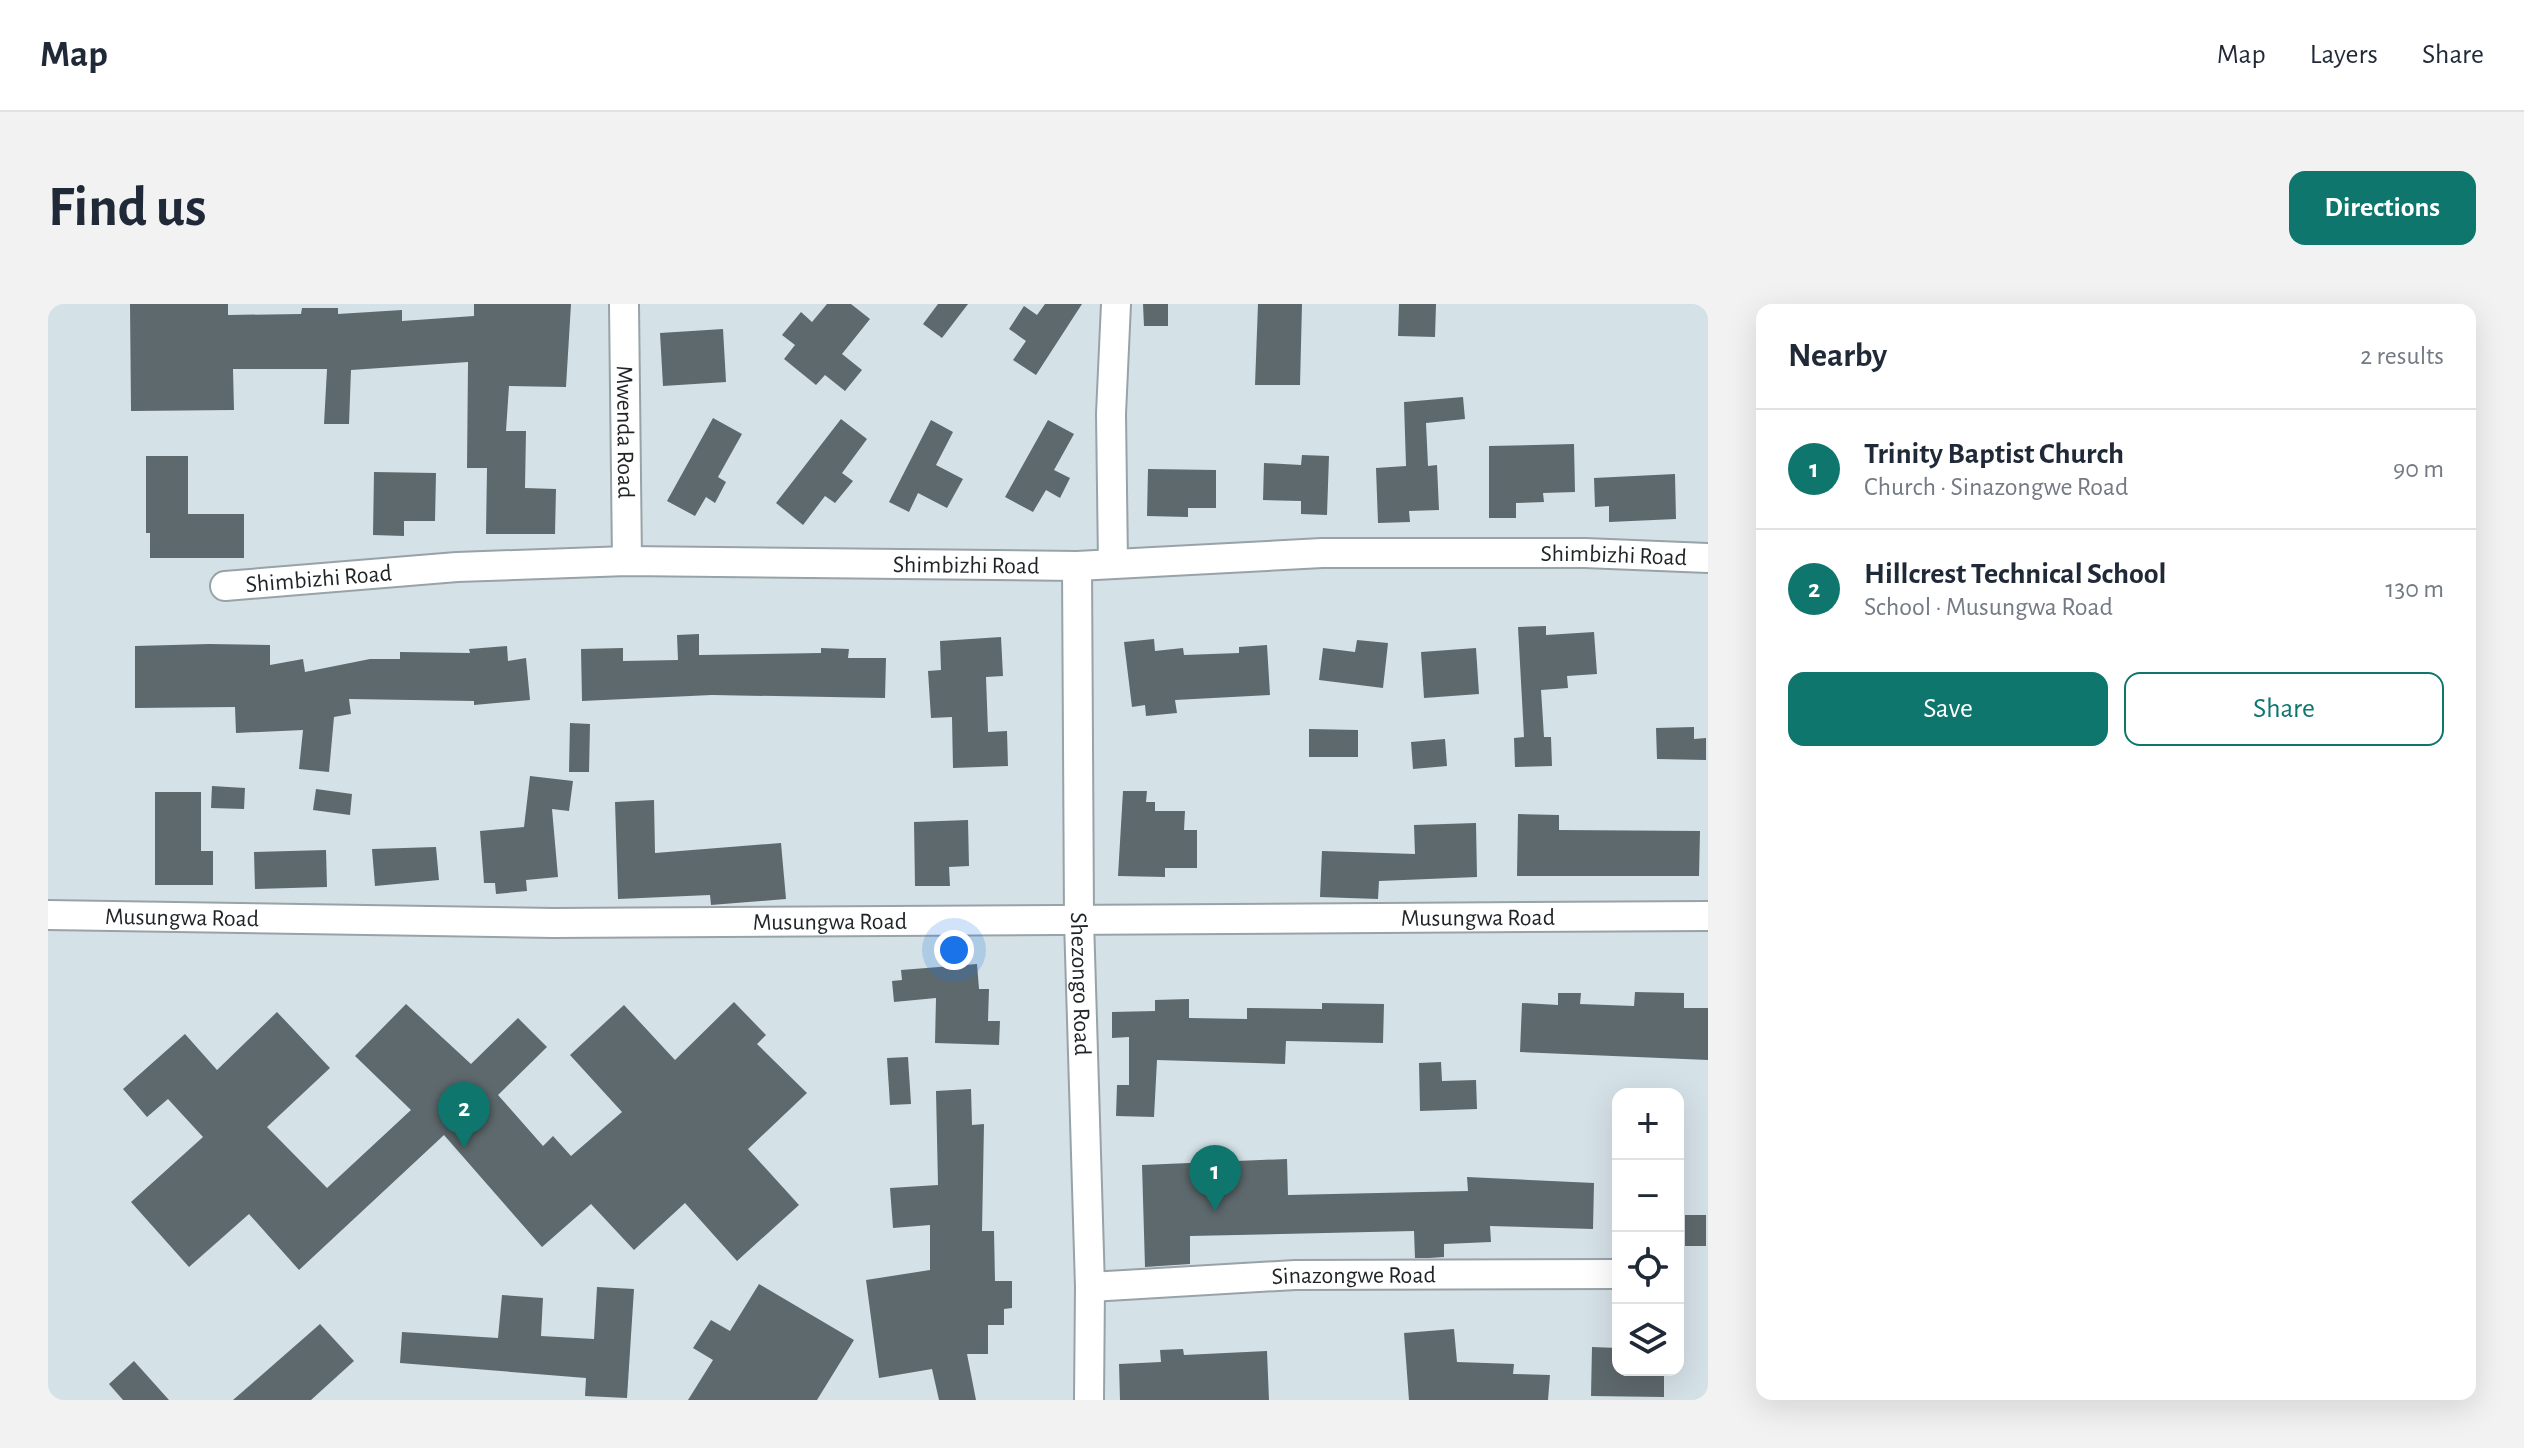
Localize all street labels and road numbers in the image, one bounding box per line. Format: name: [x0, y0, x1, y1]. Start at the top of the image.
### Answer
street label: Mwenda Road: [612, 365, 637, 499]
street label: Shimbizhi Road: [1540, 542, 1687, 570]
street label: Shimbizhi Road: [893, 553, 1040, 579]
street label: Shimbizhi Road: [245, 561, 393, 597]
street label: Musungwa Road: [105, 905, 259, 931]
street label: Musungwa Road: [1401, 906, 1555, 931]
street label: Musungwa Road: [753, 910, 907, 935]
street label: Shezongo Road: [1066, 912, 1094, 1056]
street label: Sinazongwe Road: [1271, 1264, 1436, 1289]

